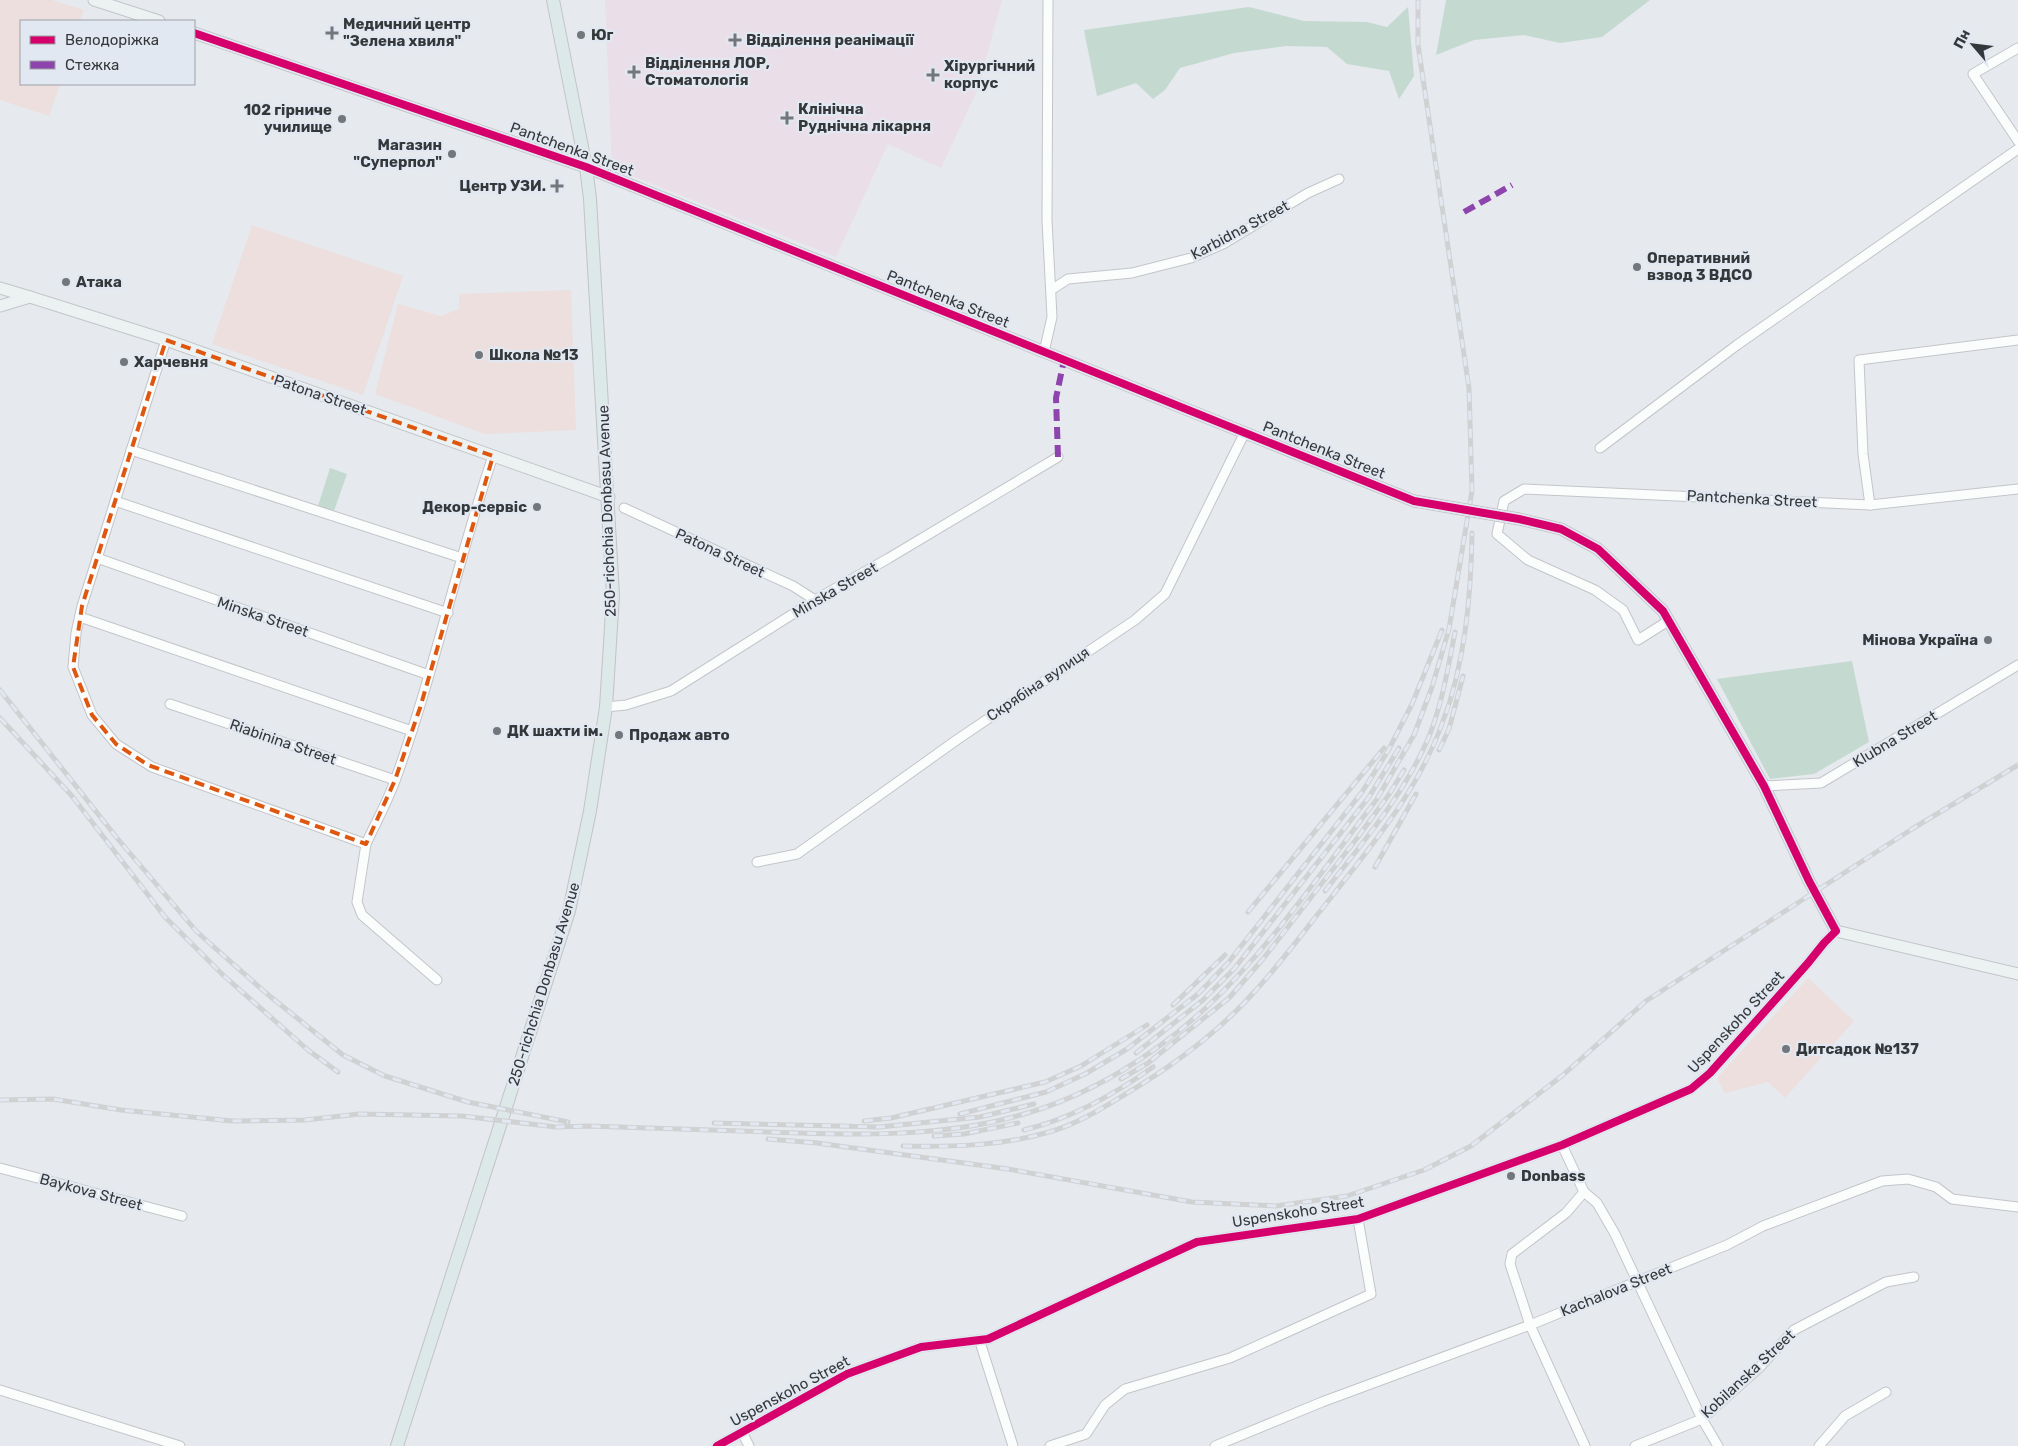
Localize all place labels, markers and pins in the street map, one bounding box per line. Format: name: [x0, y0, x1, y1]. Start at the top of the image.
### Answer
place label: Медичний центр "Зелена хвиля": [343, 15, 471, 50]
marker: Медичний центр "Зелена хвиля": [325, 26, 339, 40]
place label: Юг: [591, 26, 614, 44]
marker: Юг: [575, 29, 587, 41]
place label: Відділення реанімації: [746, 31, 914, 49]
marker: Відділення реанімації: [728, 33, 742, 47]
place label: Відділення ЛОР, Стоматологія: [645, 54, 770, 89]
place label: Хірургічний корпус: [944, 57, 1035, 92]
marker: Відділення ЛОР, Стоматологія: [627, 65, 641, 79]
marker: Хірургічний корпус: [926, 68, 940, 82]
place label: Клінічна Руднічна лікарня: [798, 100, 931, 135]
place label: 102 гірниче училище: [244, 101, 332, 136]
marker: Клінічна Руднічна лікарня: [780, 111, 794, 125]
marker: 102 гірниче училище: [336, 113, 348, 125]
place label: Магазин "Суперпол": [353, 136, 442, 171]
marker: Магазин "Суперпол": [446, 148, 458, 160]
place label: Центр УЗИ.: [459, 177, 546, 195]
marker: Центр УЗИ.: [550, 179, 564, 193]
place label: Оперативний взвод 3 ВДСО: [1647, 249, 1752, 284]
marker: Оперативний взвод 3 ВДСО: [1631, 261, 1643, 273]
place label: Атака: [76, 273, 122, 291]
marker: Атака: [60, 276, 72, 288]
place label: Школа №13: [489, 346, 579, 364]
marker: Школа №13: [473, 349, 485, 361]
place label: Харчевня: [134, 353, 208, 371]
marker: Харчевня: [118, 356, 130, 368]
place label: Декор-сервіс: [422, 498, 527, 516]
marker: Декор-сервіс: [531, 501, 543, 513]
place label: Мінова Україна: [1862, 631, 1978, 649]
marker: Мінова Україна: [1982, 634, 1994, 646]
place label: ДК шахти ім.: [507, 722, 603, 740]
marker: ДК шахти ім.: [491, 725, 503, 737]
place label: Продаж авто: [629, 726, 730, 744]
marker: Продаж авто: [613, 729, 625, 741]
place label: Дитсадок №137: [1796, 1040, 1919, 1058]
marker: Дитсадок №137: [1780, 1043, 1792, 1055]
place label: Donbass: [1521, 1167, 1585, 1185]
marker: Donbass: [1505, 1170, 1517, 1182]

